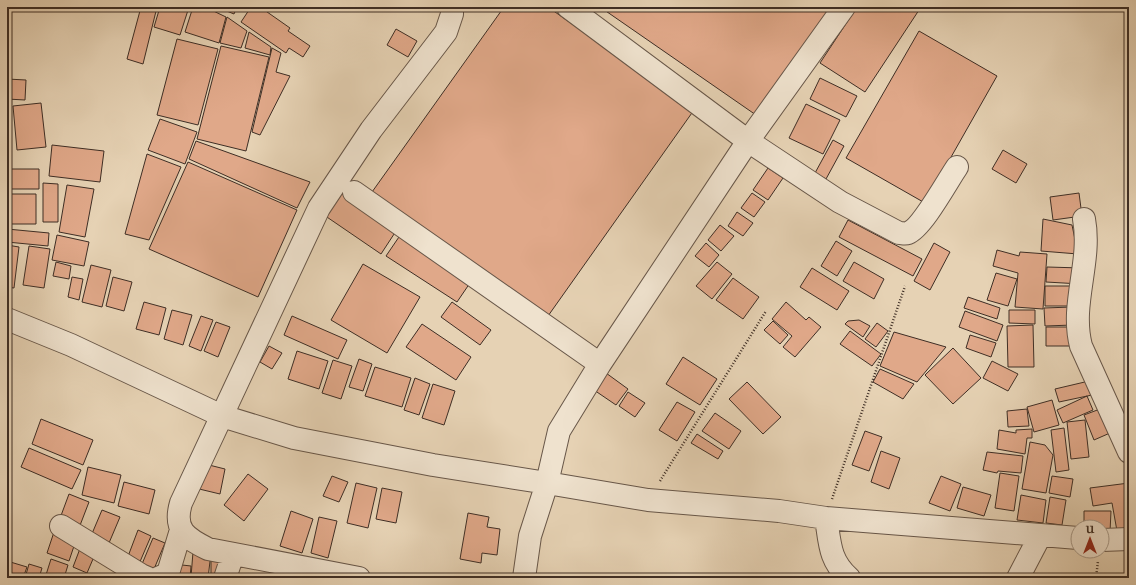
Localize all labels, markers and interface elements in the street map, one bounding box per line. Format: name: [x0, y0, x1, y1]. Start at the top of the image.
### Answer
north arrow: [1070, 519, 1110, 559]
text: U: [1085, 523, 1095, 536]

